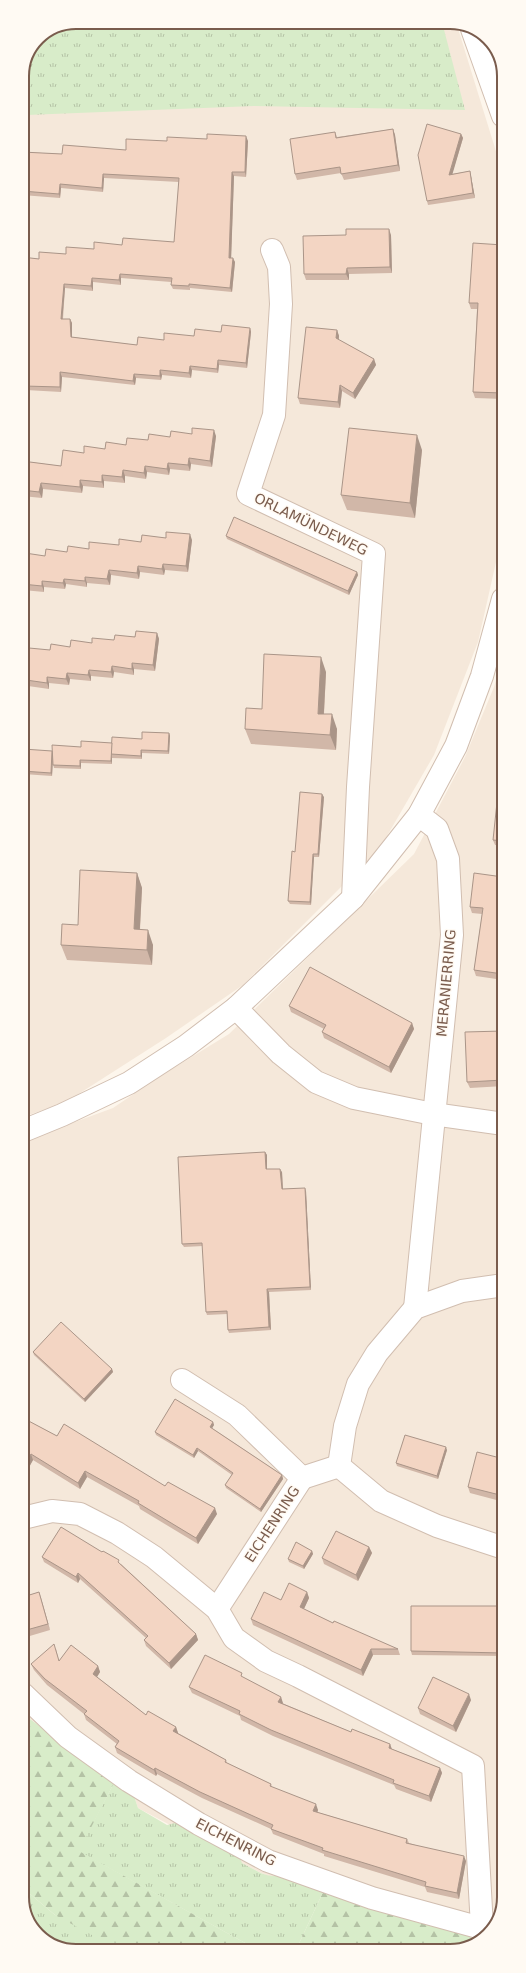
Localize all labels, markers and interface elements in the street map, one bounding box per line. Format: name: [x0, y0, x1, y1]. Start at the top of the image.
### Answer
street label: ORLAMÜNDEWEG: [252, 489, 371, 558]
street label: MERANIERRING: [433, 929, 459, 1037]
street label: EICHENRING: [241, 1483, 303, 1565]
street label: EICHENRING: [193, 1815, 279, 1869]

